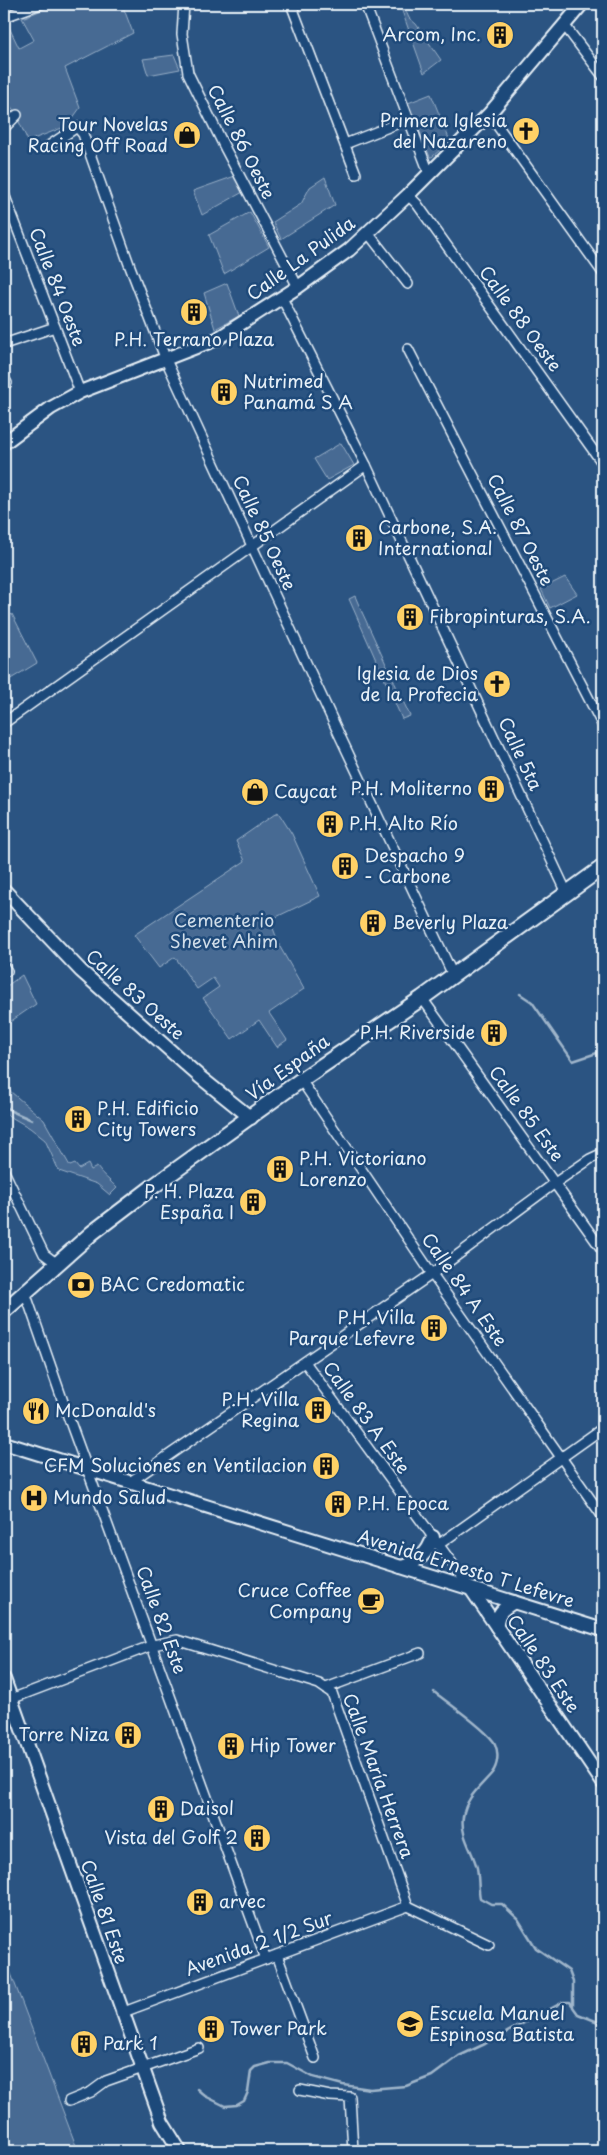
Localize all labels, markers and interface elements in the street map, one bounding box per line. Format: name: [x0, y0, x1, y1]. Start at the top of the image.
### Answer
place label: Arcom, Inc.: [383, 20, 481, 47]
building icon: Arcom, Inc.: [485, 20, 515, 50]
street label: Calle 86 Oeste: [202, 79, 283, 203]
place label: Primera Iglesia del Nazareno: [379, 106, 507, 154]
place label: Tour Novelas Racing Off Road: [28, 110, 168, 158]
church icon: Primera Iglesia del Nazareno: [511, 116, 541, 146]
shop icon: Tour Novelas Racing Off Road: [172, 120, 202, 150]
street label: Calle La Pulida: [240, 209, 360, 306]
street label: Calle 84 Oeste: [23, 223, 93, 350]
street label: Calle 88 Oeste: [473, 259, 569, 377]
building icon: P.H. Terrano Plaza: [179, 297, 209, 327]
place label: P.H. Terrano Plaza: [114, 325, 275, 352]
place label: Nutrimed Panamá S A: [243, 367, 353, 415]
building icon: Nutrimed Panamá S A: [209, 377, 239, 407]
street label: Calle 87 Oeste: [481, 469, 561, 590]
street label: Calle 85 Oeste: [227, 470, 304, 595]
place label: Carbone, S.A. International: [378, 513, 497, 561]
building icon: Carbone, S.A. International: [344, 523, 374, 553]
building icon: Fibropinturas, S.A.: [395, 602, 425, 632]
place label: Fibropinturas, S.A.: [429, 602, 591, 629]
place label: Iglesia de Dios de la Profecia: [357, 659, 478, 707]
church icon: Iglesia de Dios de la Profecia: [482, 669, 512, 699]
street label: Calle 5ta: [493, 712, 550, 795]
place label: P.H. Moliterno: [351, 774, 472, 801]
building icon: P.H. Moliterno: [476, 774, 506, 804]
shop icon: Caycat: [240, 777, 270, 807]
place label: Caycat: [274, 777, 337, 804]
building icon: P.H. Alto Río: [315, 809, 345, 839]
place label: P.H. Alto Río: [349, 809, 458, 836]
place label: Despacho 9 - Carbone: [364, 841, 465, 889]
building icon: Despacho 9 - Carbone: [330, 851, 360, 881]
park label: Cementerio Shevet Ahim: [170, 906, 278, 954]
building icon: Beverly Plaza: [358, 908, 388, 938]
place label: Beverly Plaza: [392, 908, 509, 935]
street label: Calle 83 Oeste: [81, 942, 191, 1046]
place label: P.H. Riverside: [360, 1018, 475, 1045]
building icon: P.H. Riverside: [479, 1018, 509, 1048]
street label: Vía España: [240, 1027, 335, 1106]
street label: Calle 85 Este: [483, 1059, 571, 1167]
place label: P.H. Edificio City Towers: [97, 1094, 199, 1142]
building icon: P.H. Edificio City Towers: [63, 1104, 93, 1134]
place label: P.H. Victoriano Lorenzo: [299, 1144, 427, 1192]
building icon: P.H. Victoriano Lorenzo: [265, 1154, 295, 1184]
place label: P. H. Plaza España I: [144, 1177, 235, 1225]
building icon: P. H. Plaza España I: [238, 1187, 268, 1217]
street label: Calle 84 A Este: [416, 1227, 515, 1352]
bank icon: BAC Credomatic: [66, 1270, 96, 1300]
place label: BAC Credomatic: [100, 1270, 245, 1297]
place label: P.H. Villa Parque Lefevre: [288, 1303, 416, 1351]
building icon: P.H. Villa Parque Lefevre: [419, 1313, 449, 1343]
street label: Calle 83 A Este: [317, 1355, 417, 1479]
place label: P.H. Villa Regina: [221, 1385, 300, 1433]
building icon: P.H. Villa Regina: [303, 1395, 333, 1425]
restaurant icon: McDonald's: [21, 1396, 51, 1426]
place label: McDonald's: [55, 1396, 156, 1423]
place label: CFM Soluciones en Ventilacion: [44, 1451, 307, 1478]
building icon: CFM Soluciones en Ventilacion: [311, 1451, 341, 1481]
hospital icon: Mundo Salud: [19, 1483, 49, 1513]
place label: Mundo Salud: [53, 1483, 166, 1510]
building icon: P.H. Epoca: [323, 1489, 353, 1519]
place label: P.H. Epoca: [357, 1489, 449, 1516]
street label: Avenida Ernesto T Lefevre: [355, 1522, 578, 1613]
street label: Calle 82 Este: [130, 1562, 194, 1677]
place label: Cruce Coffee Company: [238, 1576, 352, 1624]
cafe icon: Cruce Coffee Company: [356, 1586, 386, 1616]
street label: Calle 83 Este: [501, 1608, 587, 1718]
street label: Calle María Herrera: [337, 1689, 422, 1862]
place label: Torre Niza: [19, 1720, 110, 1747]
building icon: Torre Niza: [113, 1720, 143, 1750]
building icon: Hip Tower: [216, 1731, 246, 1761]
place label: Hip Tower: [250, 1731, 336, 1758]
building icon: Daisol: [146, 1794, 176, 1824]
place label: Daisol: [180, 1794, 234, 1821]
place label: Vista del Golf 2: [104, 1823, 238, 1850]
building icon: Vista del Golf 2: [242, 1823, 272, 1853]
street label: Calle 81 Este: [75, 1856, 136, 1967]
building icon: arvec: [185, 1887, 215, 1917]
place label: arvec: [219, 1887, 266, 1914]
street label: Avenida 2 1/2 Sur: [181, 1903, 337, 1982]
place label: Escuela Manuel Espinosa Batista: [429, 1999, 575, 2047]
school or university icon: Escuela Manuel Espinosa Batista: [395, 2009, 425, 2039]
building icon: Tower Park: [196, 2014, 226, 2044]
place label: Tower Park: [230, 2014, 327, 2041]
building icon: Park 1: [69, 2029, 99, 2059]
place label: Park 1: [103, 2029, 158, 2056]

